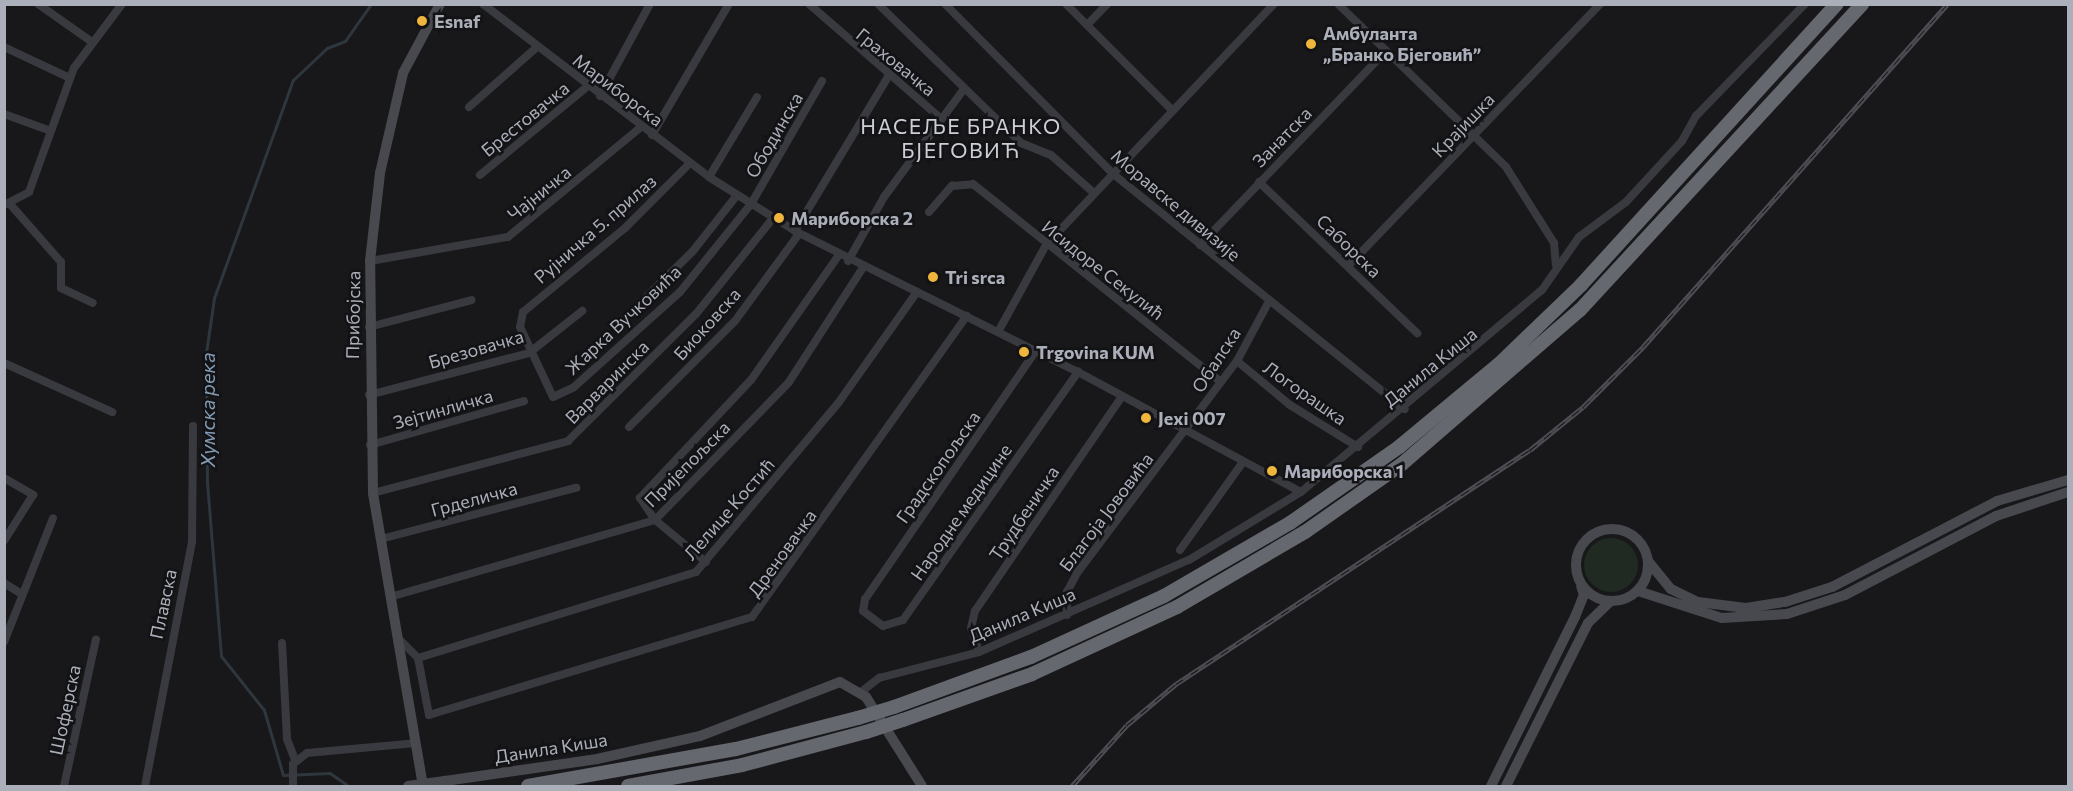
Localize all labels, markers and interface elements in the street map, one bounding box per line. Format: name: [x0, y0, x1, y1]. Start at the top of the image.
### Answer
place label: Esnaf: [434, 10, 480, 32]
marker: Esnaf: [415, 14, 429, 28]
street label: Граховачка: [852, 23, 940, 101]
place label: Амбуланта „Бранко Бјеговић”: [1323, 23, 1481, 66]
marker: Амбуланта „Бранко Бјеговић”: [1304, 37, 1318, 51]
street label: Мариборска: [569, 49, 667, 131]
street label: Брестовачка: [477, 77, 573, 161]
street label: Ободинска: [741, 88, 807, 182]
street label: Крајишка: [1427, 88, 1499, 162]
street label: Занатска: [1248, 102, 1316, 172]
district label: НАСЕЉЕ БРАНКО БЈЕГОВИЋ: [860, 113, 1062, 163]
street label: Моравске дивизије: [1107, 145, 1245, 265]
street label: Чајничка: [503, 161, 575, 225]
street label: Рујничка 5. прилаз: [529, 170, 661, 288]
place label: Мариборска 2: [791, 207, 913, 229]
street label: Саборска: [1312, 210, 1386, 282]
marker: Мариборска 2: [772, 211, 786, 225]
street label: Исидоре Секулић: [1038, 216, 1168, 324]
street label: Жарка Вучковића: [561, 261, 685, 379]
place label: Tri srca: [945, 266, 1005, 288]
marker: Tri srca: [926, 270, 940, 284]
street label: Прибојска: [341, 271, 365, 359]
street label: Биоковска: [669, 283, 745, 365]
street label: Обалска: [1187, 323, 1245, 397]
street label: Данила Киша: [1379, 323, 1481, 411]
street label: Брезовачка: [426, 325, 526, 373]
street label: Варваринска: [561, 336, 653, 428]
place label: Trgovina KUM: [1036, 341, 1155, 363]
marker: Trgovina KUM: [1017, 345, 1031, 359]
water label: Хумска река: [195, 352, 219, 468]
street label: Логорашка: [1259, 356, 1351, 430]
street label: Зејтинличка: [391, 384, 495, 434]
street label: Градскопољска: [891, 407, 985, 527]
place label: Jexi 007: [1158, 407, 1226, 429]
marker: Jexi 007: [1139, 411, 1153, 425]
street label: Пријепољска: [640, 417, 734, 511]
street label: Народне медицине: [906, 440, 1016, 584]
street label: Благоја Јововића: [1054, 449, 1158, 575]
street label: Лелице Костић: [679, 454, 779, 564]
place label: Мариборска 1: [1284, 460, 1404, 482]
street label: Трудбеничка: [985, 462, 1063, 564]
marker: Мариборска 1: [1265, 464, 1279, 478]
street label: Грделичка: [428, 477, 520, 521]
street label: Дреновачка: [743, 505, 821, 601]
street label: Плавска: [145, 567, 181, 641]
street label: Данила Киша: [965, 583, 1079, 647]
street label: Шоферска: [45, 663, 85, 757]
street label: Данила Киша: [493, 728, 609, 768]

